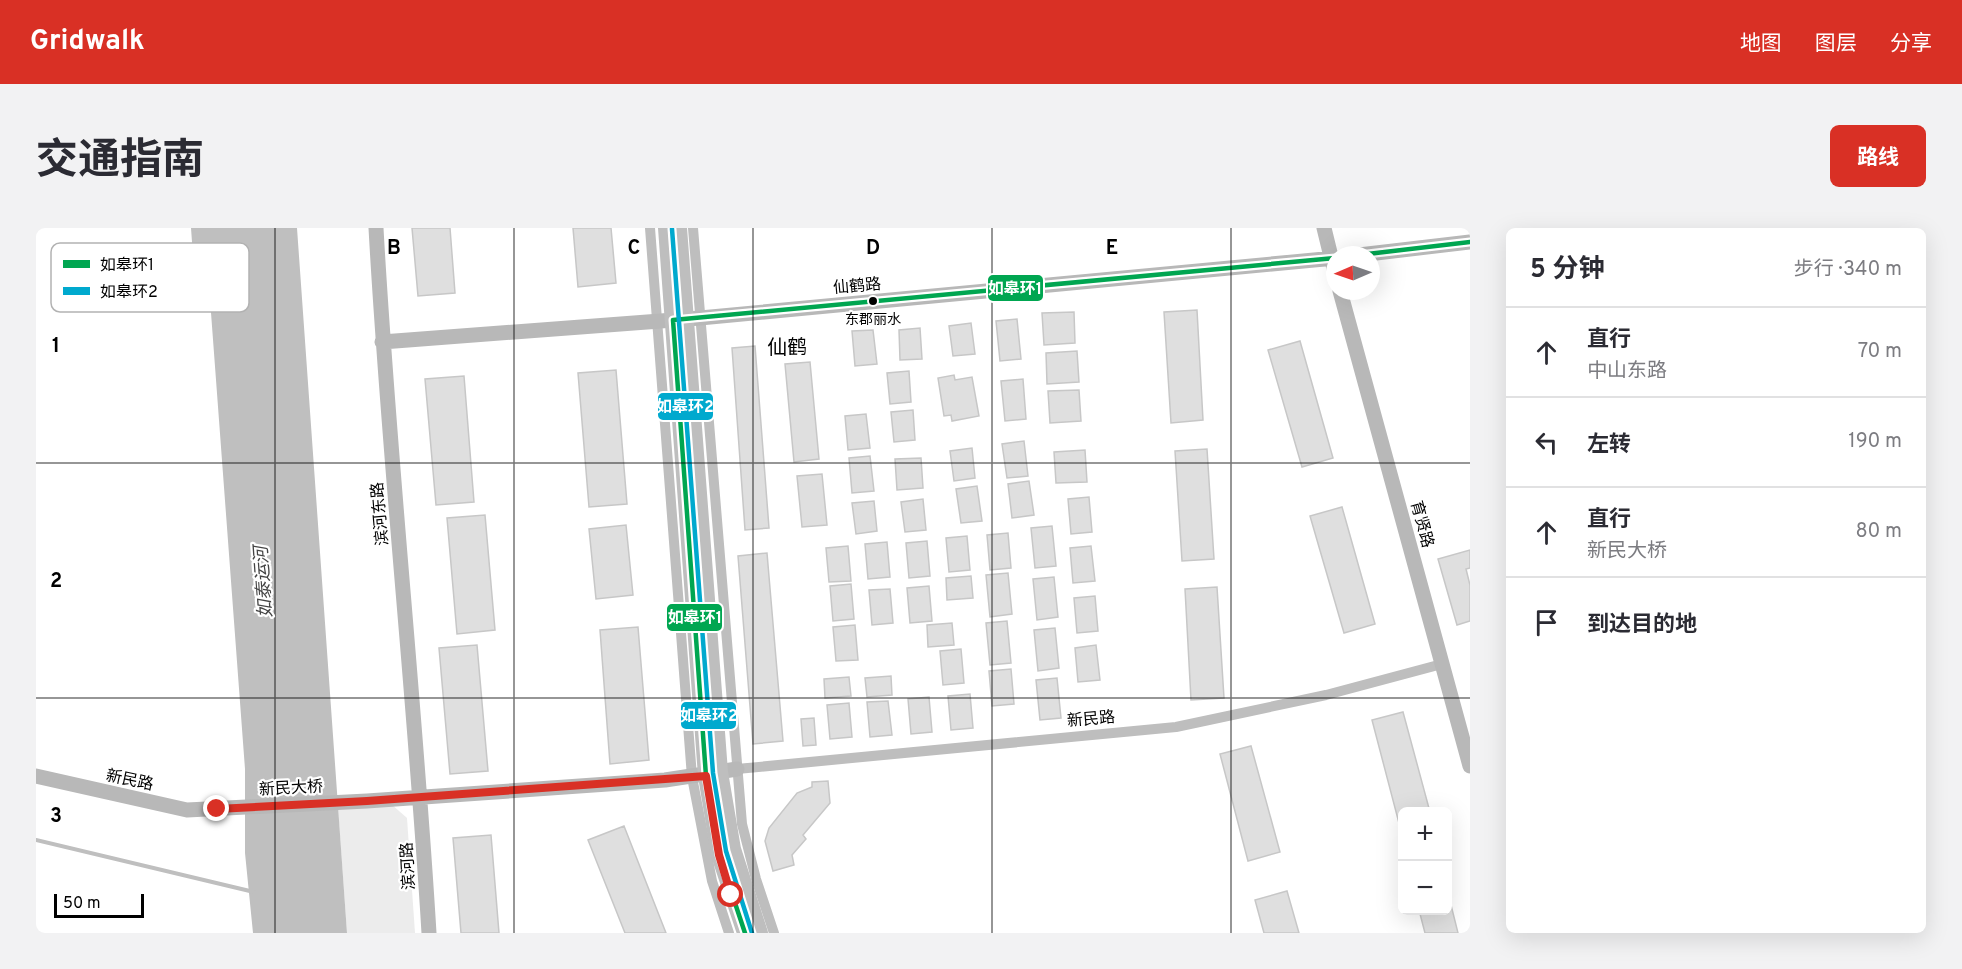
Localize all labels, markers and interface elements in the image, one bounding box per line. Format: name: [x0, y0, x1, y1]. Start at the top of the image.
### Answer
text: Gridwalk: [30, 24, 145, 60]
text: 地图: [1740, 31, 1782, 58]
text: 图层: [1815, 31, 1857, 58]
text: 分享: [1890, 31, 1932, 58]
button: 路线: [1830, 125, 1926, 187]
text: 交通指南: [36, 136, 204, 189]
text: B: [387, 236, 401, 262]
text: C: [628, 236, 640, 262]
text: D: [866, 236, 880, 262]
text: E: [1106, 236, 1118, 262]
legend: [51, 243, 249, 312]
north arrow: [1326, 246, 1380, 300]
text: 5 分钟: [1530, 254, 1604, 287]
text: 如皋环1: [100, 256, 154, 276]
text: 步行 · 340 m: [1794, 257, 1902, 283]
line badge: 如皋环1: [987, 274, 1044, 302]
street label: 仙鹤路: [832, 275, 882, 299]
text: 如皋环1: [988, 279, 1042, 300]
text: 如皋环2: [100, 283, 158, 303]
marker: 东郡丽水: [867, 295, 879, 307]
place label: 东郡丽水: [845, 312, 901, 329]
text: 直行: [1587, 327, 1631, 354]
text: 1: [52, 334, 60, 360]
district label: 仙鹤: [767, 336, 807, 362]
icon: ahead: [1530, 336, 1563, 369]
text: 70 m: [1858, 339, 1902, 365]
text: 中山东路: [1587, 359, 1667, 385]
line badge: 如皋环2: [657, 392, 714, 421]
text: 如皋环2: [656, 397, 714, 418]
icon: left: [1530, 426, 1563, 459]
text: 190 m: [1848, 429, 1902, 455]
text: 左转: [1587, 432, 1631, 459]
street label: 滨河东路: [368, 481, 394, 547]
street label: 育贤路: [1405, 499, 1437, 550]
text: 直行: [1587, 507, 1631, 534]
icon: ahead: [1530, 516, 1563, 549]
text: 80 m: [1856, 519, 1902, 545]
text: 新民大桥: [1587, 539, 1667, 565]
water label: 如泰运河: [250, 542, 278, 619]
text: 2: [50, 569, 62, 595]
line badge: 如皋环1: [666, 603, 723, 632]
icon: arrive: [1530, 606, 1563, 639]
text: 如皋环1: [668, 608, 722, 629]
text: 到达目的地: [1587, 612, 1697, 639]
line badge: 如皋环2: [680, 701, 737, 730]
text: 如皋环2: [680, 706, 738, 727]
street label: 新民路: [1066, 708, 1116, 732]
street label: 新民路: [104, 766, 155, 796]
street label: 新民大桥: [259, 777, 324, 801]
route end: [203, 795, 229, 821]
text: 3: [50, 804, 62, 830]
map controls: [1398, 807, 1452, 915]
button: +: [1398, 807, 1452, 861]
street label: 滨河路: [398, 841, 420, 890]
button: −: [1398, 861, 1452, 915]
route start: [717, 881, 743, 907]
scale bar: [54, 891, 144, 918]
text: 50 m: [63, 894, 101, 914]

